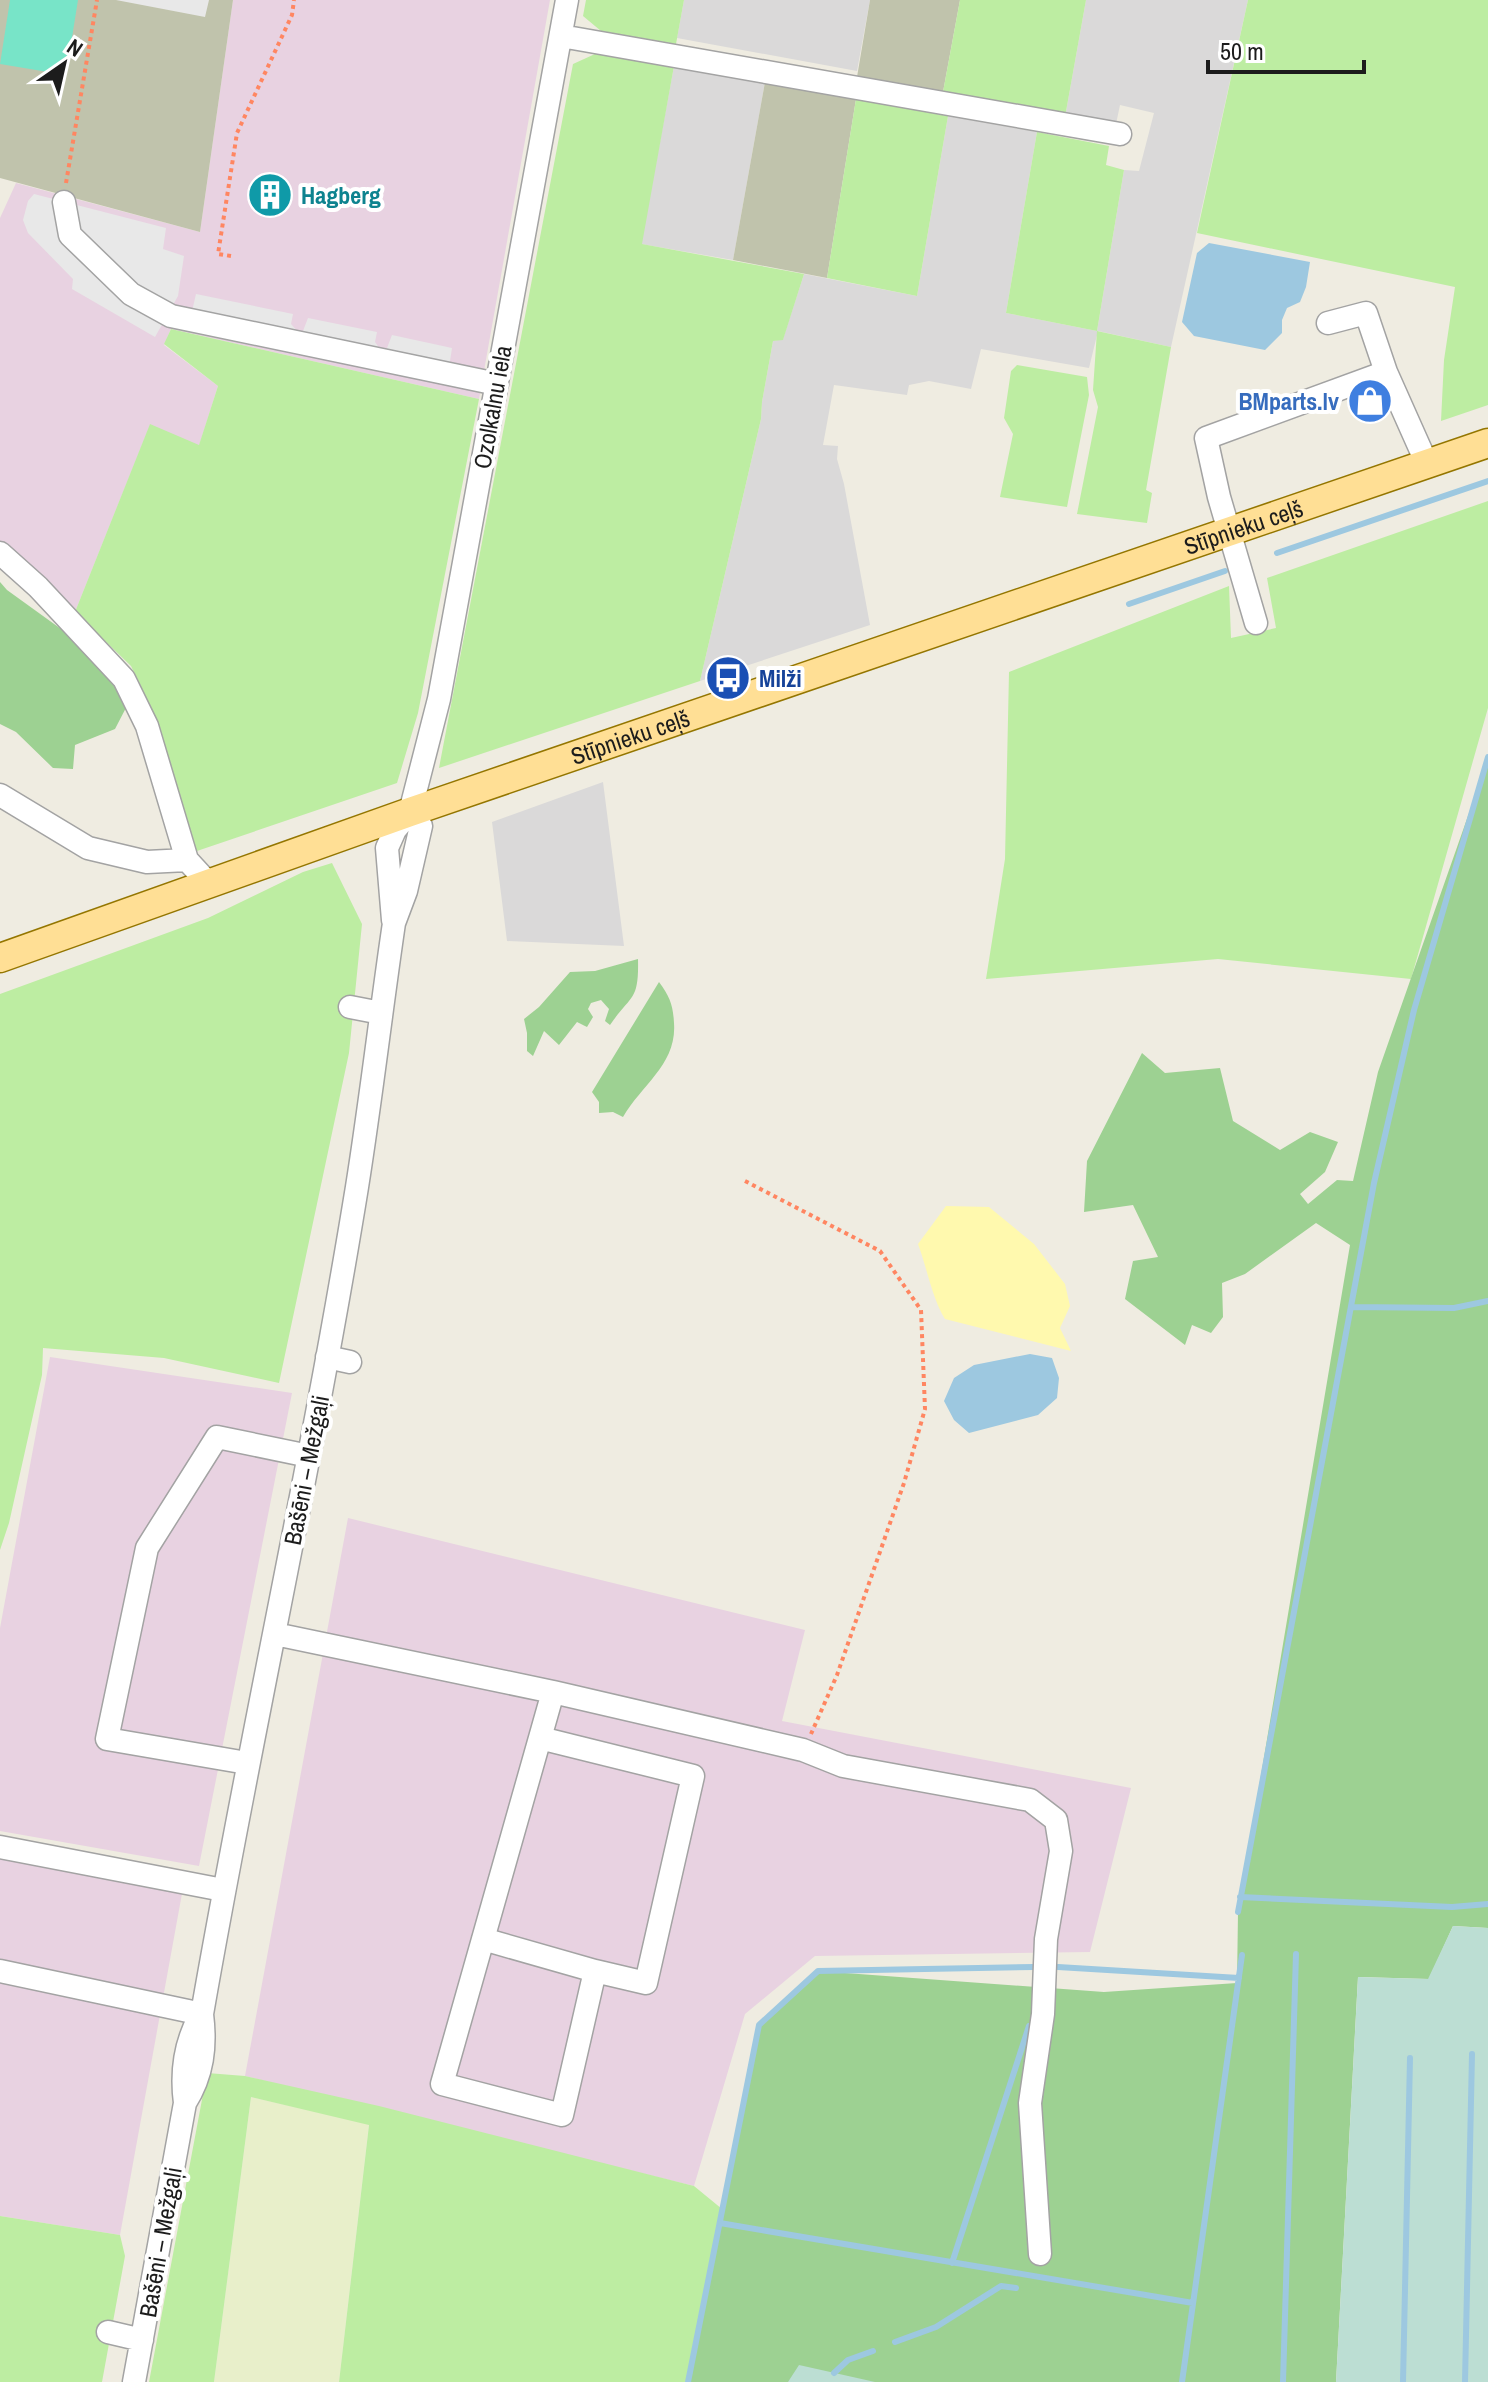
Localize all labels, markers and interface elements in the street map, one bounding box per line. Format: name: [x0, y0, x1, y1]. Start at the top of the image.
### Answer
north arrow: [24, 24, 104, 104]
scale bar: [1208, 24, 1364, 74]
text: N: [61, 31, 89, 63]
text: 50 m: [1220, 35, 1264, 67]
building icon: Hagberg: [246, 171, 294, 219]
place label: Hagberg: [301, 179, 381, 211]
street label: Ozolkalnu iela: [465, 343, 519, 471]
shop icon: BMparts.lv: [1346, 377, 1394, 425]
place label: BMparts.lv: [1238, 385, 1339, 417]
street label: Stīpnieku ceļš: [1180, 492, 1307, 562]
bus stop icon: Milži: [704, 654, 752, 702]
place label: Milži: [759, 662, 802, 694]
street label: Stīpnieku ceļš: [567, 701, 694, 772]
street label: Bašēni – Mežgaļi: [276, 1392, 336, 1548]
street label: Bašēni – Mežgaļi: [131, 2164, 189, 2320]

